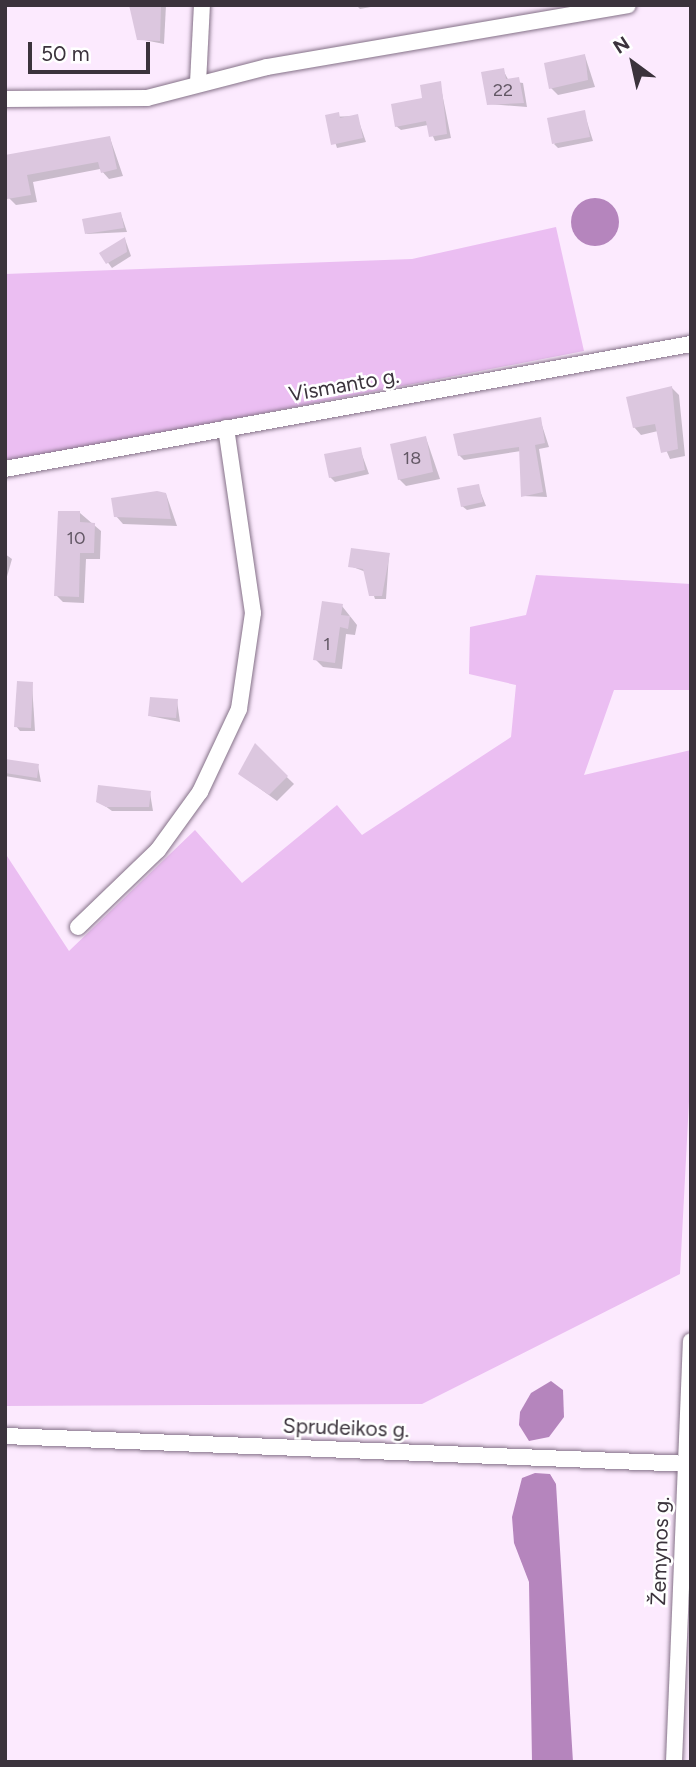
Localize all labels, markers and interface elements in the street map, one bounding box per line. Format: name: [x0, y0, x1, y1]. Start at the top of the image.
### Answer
scale bar: [32, 28, 154, 72]
north arrow: [598, 28, 668, 98]
text: N: [609, 31, 634, 59]
text: 50 m: [41, 41, 90, 66]
house number: 22: [493, 79, 513, 101]
street label: Vismanto g.: [287, 363, 401, 407]
house number: 18: [403, 447, 421, 469]
house number: 10: [67, 527, 85, 549]
house number: 1: [323, 633, 331, 655]
street label: Sprudeikos g.: [282, 1413, 410, 1443]
street label: Žemynos g.: [646, 1496, 674, 1606]

